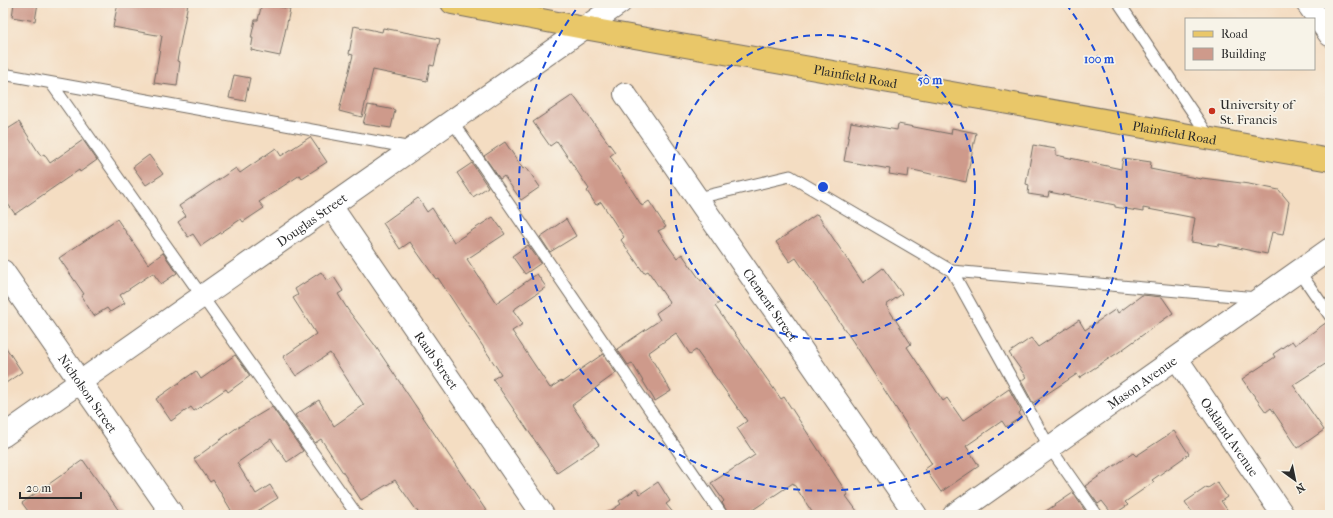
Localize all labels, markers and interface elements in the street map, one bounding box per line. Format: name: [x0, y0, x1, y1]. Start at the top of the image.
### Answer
legend: [1185, 18, 1315, 70]
text: Road: [1221, 27, 1248, 41]
text: Building: [1221, 47, 1266, 61]
text: 100 m: [1084, 52, 1115, 66]
street label: Plainfield Road: [812, 61, 899, 91]
text: 50 m: [918, 73, 943, 87]
place label: University of St. Francis: [1220, 97, 1296, 127]
marker: University of St. Francis: [1207, 106, 1217, 116]
street label: Plainfield Road: [1131, 118, 1218, 147]
centre of rings: [816, 180, 830, 194]
street label: Douglas Street: [274, 189, 350, 249]
street label: Clement Street: [740, 265, 801, 344]
street label: Raub Street: [412, 328, 462, 392]
street label: Nicholson Street: [56, 351, 121, 436]
street label: Mason Avenue: [1104, 352, 1180, 412]
street label: Oakland Avenue: [1198, 394, 1262, 479]
north arrow: [1275, 460, 1315, 500]
scale bar: [20, 474, 81, 500]
text: N: [1293, 480, 1307, 496]
text: 20 m: [26, 481, 51, 495]

